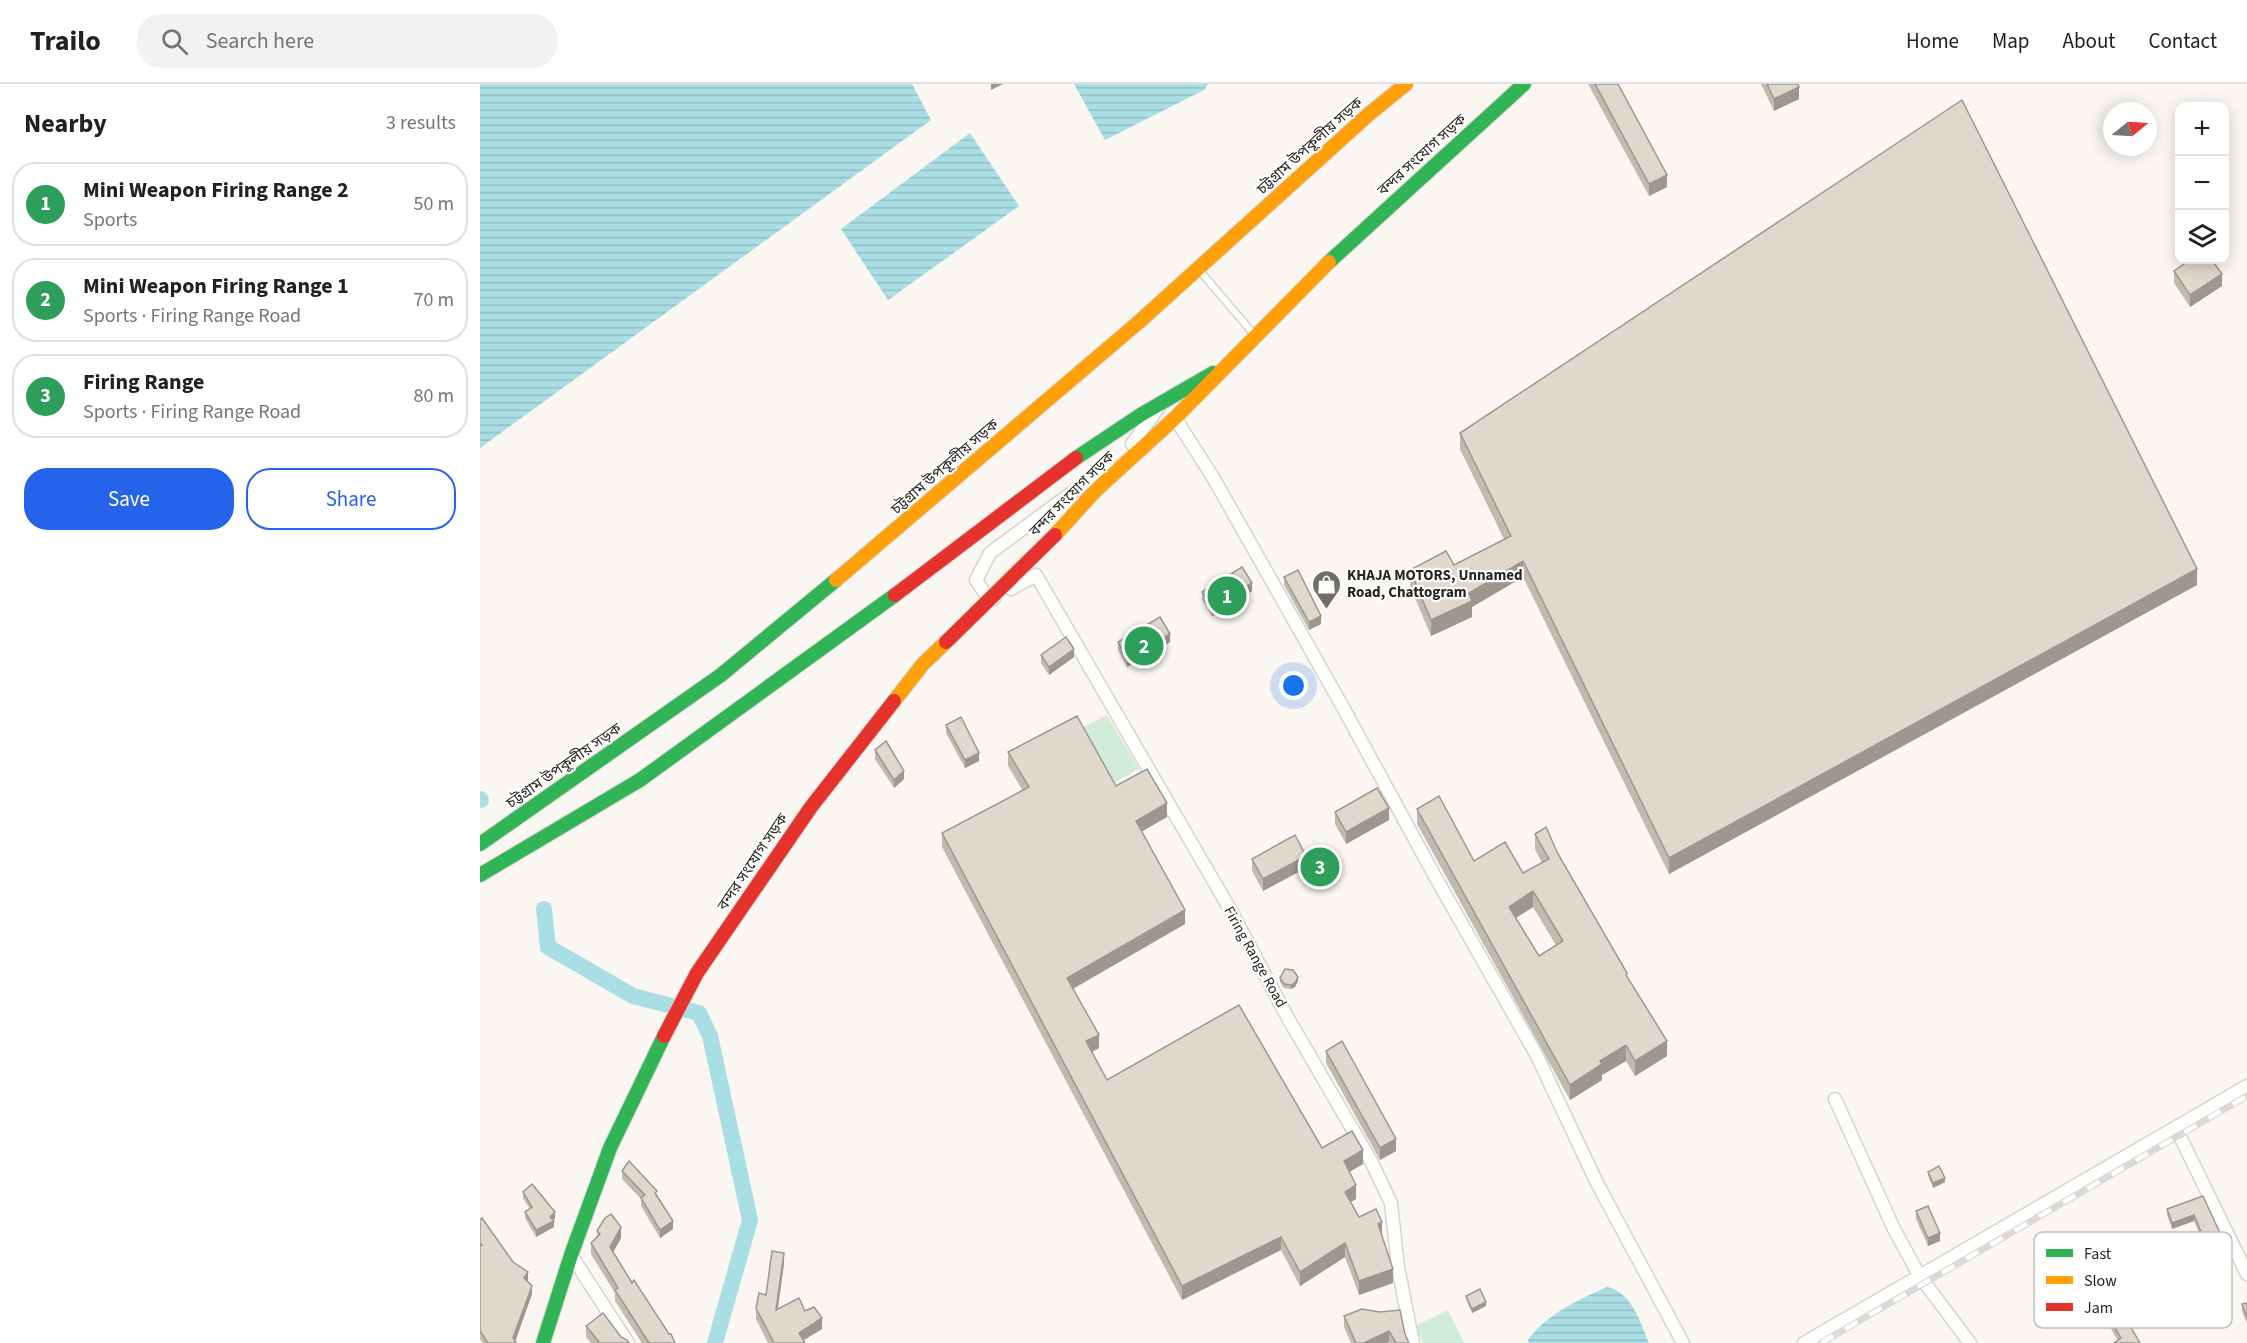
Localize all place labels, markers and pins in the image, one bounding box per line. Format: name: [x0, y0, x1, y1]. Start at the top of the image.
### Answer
place label: KHAJA MOTORS, Unnamed Road, Chattogram: [1347, 565, 1523, 603]
shop icon: KHAJA MOTORS, Unnamed Road, Chattogram: [1310, 568, 1342, 610]
pin: 1: [1208, 574, 1246, 618]
pin: 2: [1124, 624, 1164, 668]
pin: 3: [1300, 844, 1340, 890]

